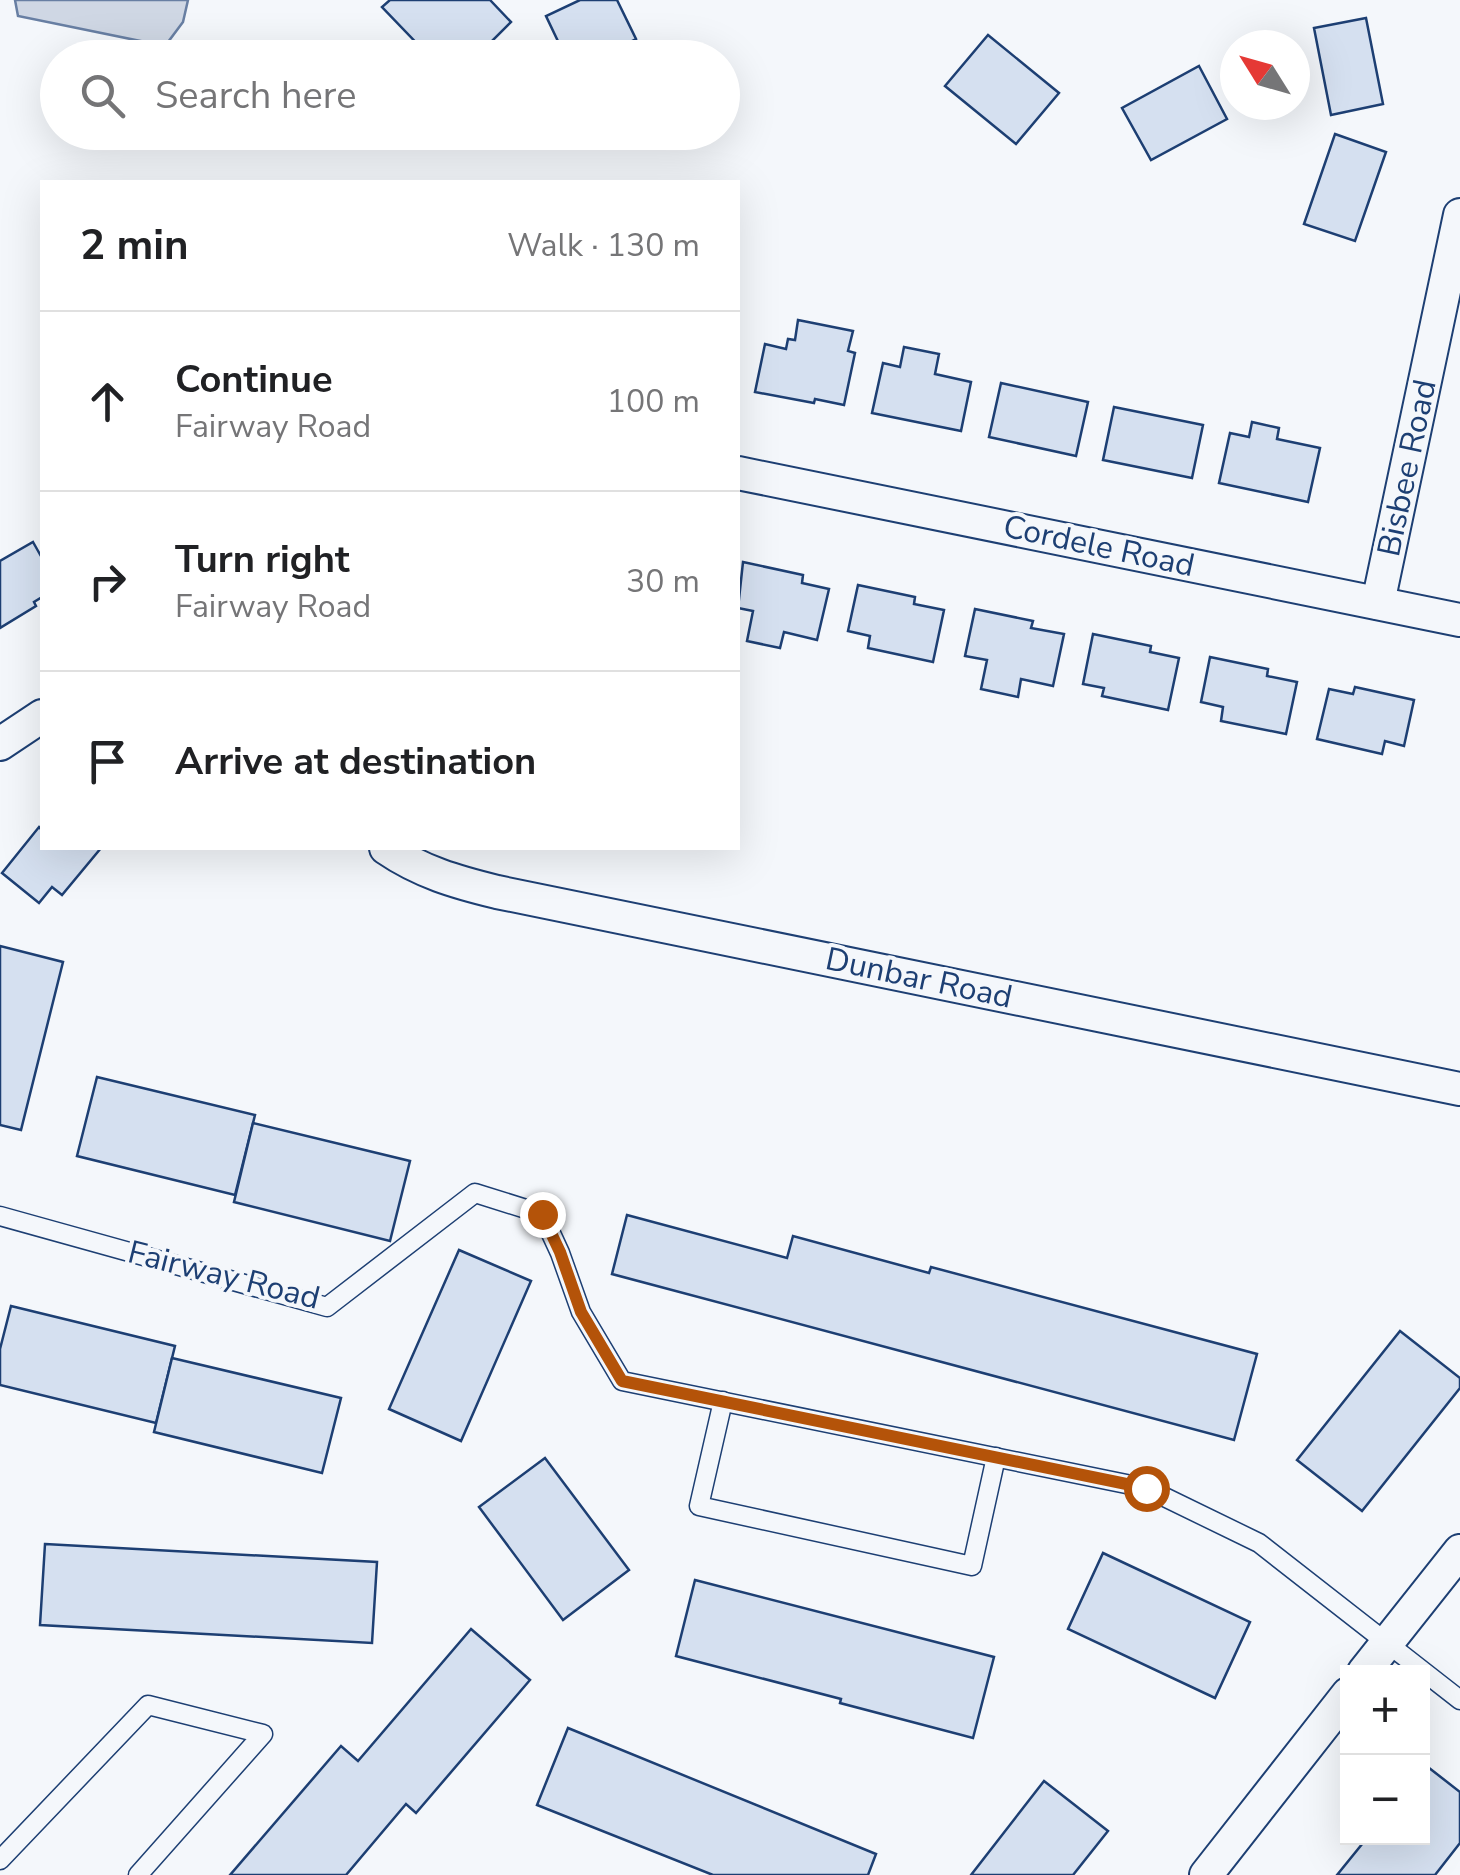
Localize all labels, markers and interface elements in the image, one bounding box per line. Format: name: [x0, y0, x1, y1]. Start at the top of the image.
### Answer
north arrow: [1220, 30, 1310, 120]
search box: [40, 40, 740, 150]
icon: search: [75, 68, 130, 123]
text: Search here: [155, 70, 356, 121]
text: 2 min: [80, 217, 189, 274]
text: Walk · 130 m: [507, 224, 700, 267]
text: Continue: [175, 354, 333, 405]
icon: ahead: [80, 374, 135, 429]
street label: Bisbee Road: [1367, 376, 1447, 560]
text: 100 m: [607, 380, 700, 423]
text: Fairway Road: [175, 405, 371, 448]
street label: Cordele Road: [1000, 505, 1198, 587]
text: Turn right: [175, 534, 350, 585]
icon: right: [80, 554, 135, 609]
text: 30 m: [626, 560, 700, 603]
text: Fairway Road: [175, 585, 371, 628]
icon: arrive: [80, 734, 135, 789]
text: Arrive at destination: [175, 736, 536, 787]
street label: Dunbar Road: [822, 937, 1016, 1019]
route end: [520, 1192, 566, 1238]
street label: Fairway Road: [124, 1230, 324, 1320]
route start: [1124, 1466, 1170, 1512]
map controls: [1340, 1665, 1430, 1845]
button: +: [1340, 1665, 1430, 1755]
button: −: [1340, 1755, 1430, 1845]

